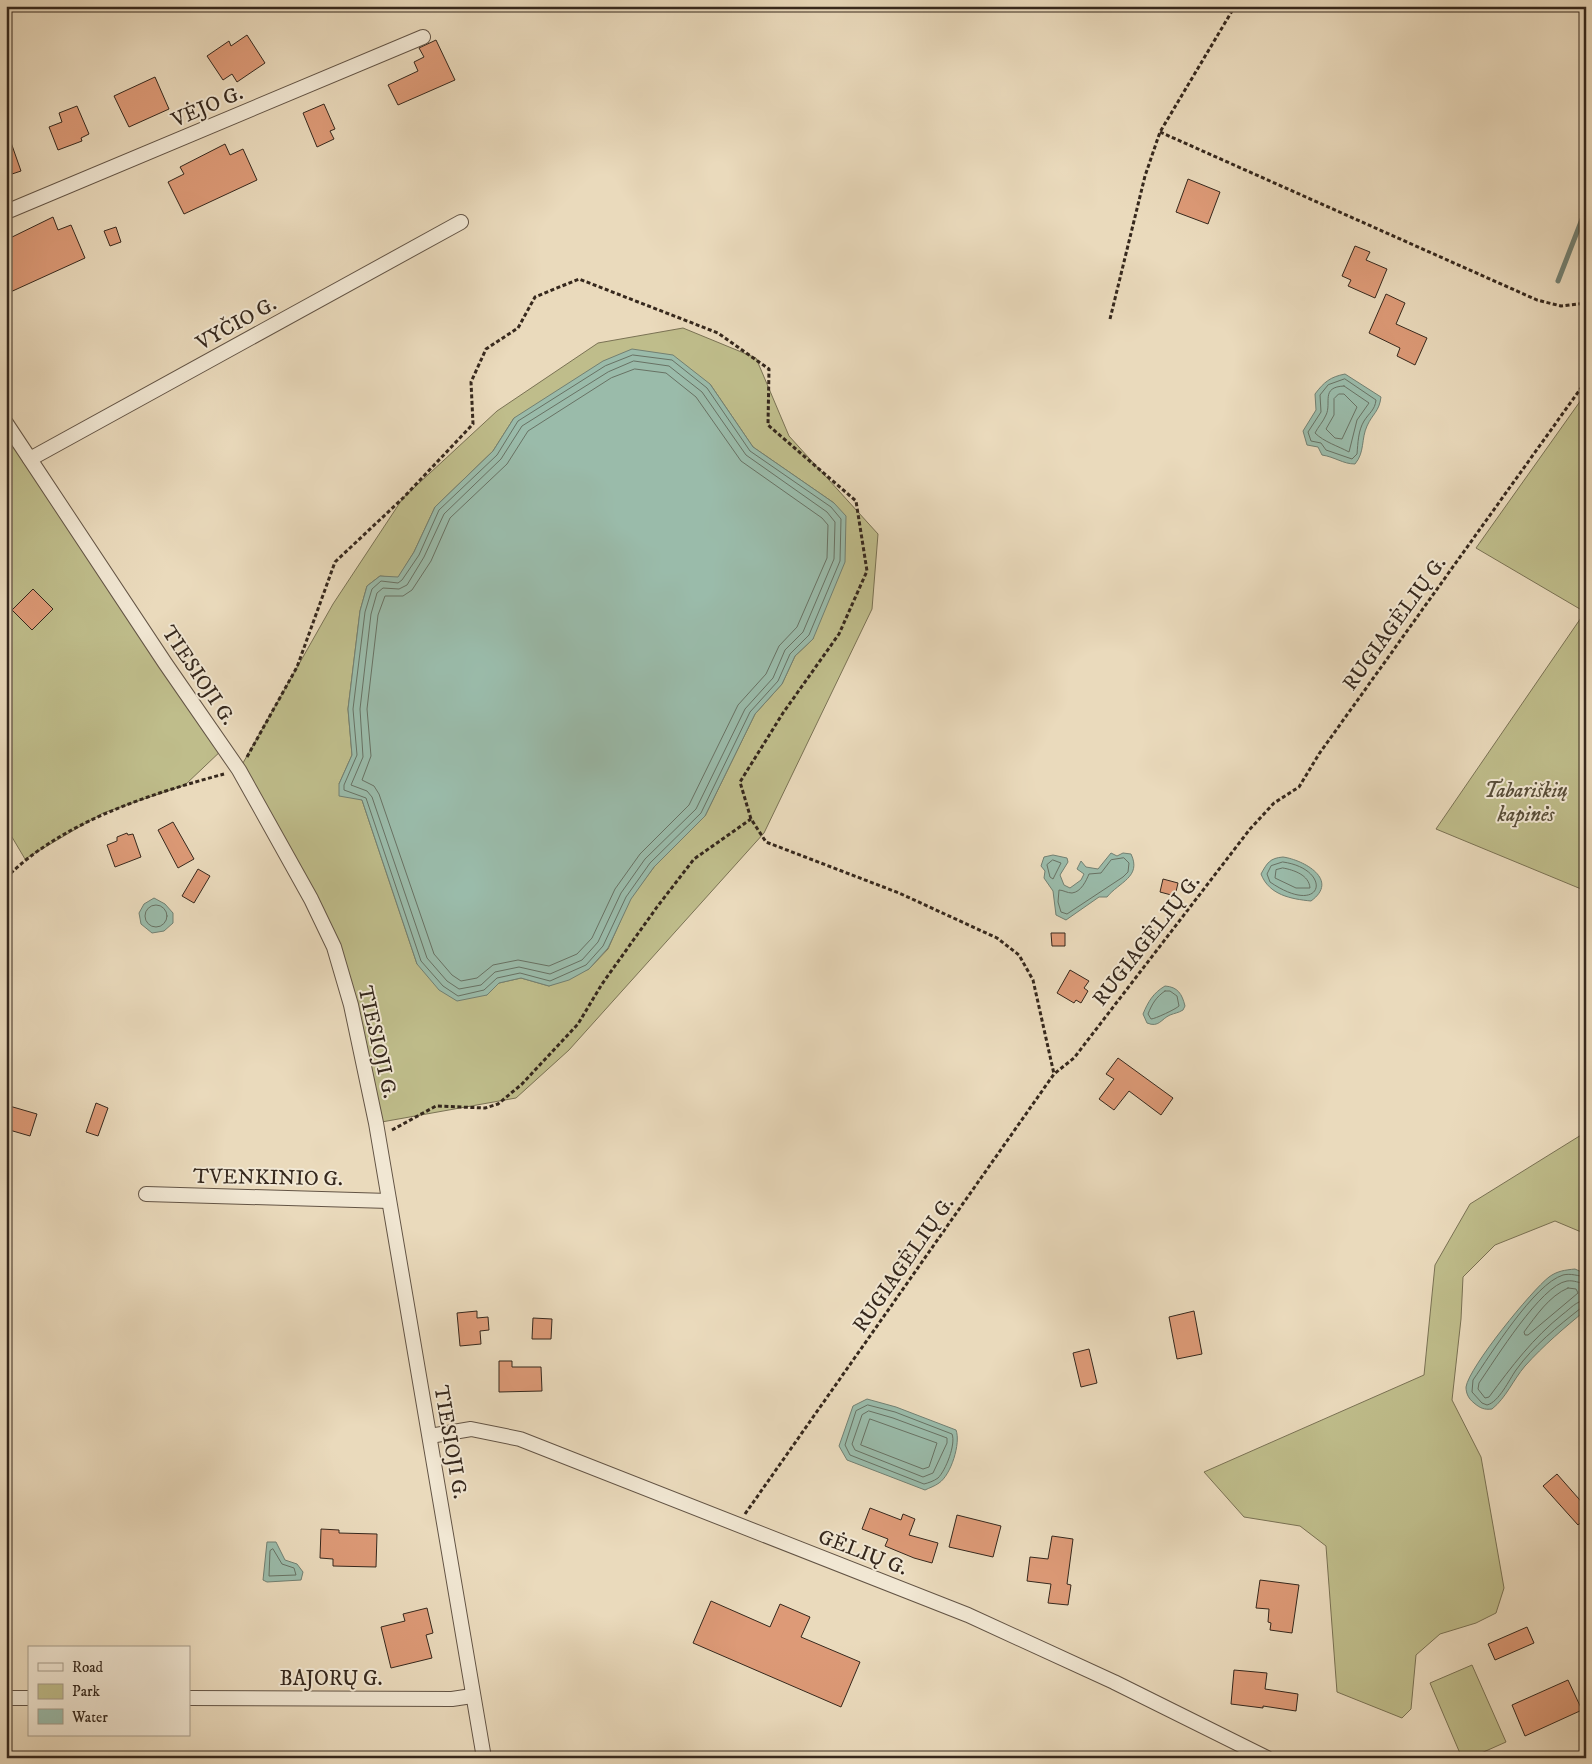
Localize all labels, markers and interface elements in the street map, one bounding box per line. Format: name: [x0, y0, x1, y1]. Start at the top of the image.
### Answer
street label: VĖJO G.: [166, 79, 247, 134]
street label: VYČIO G.: [190, 289, 281, 357]
street label: RUGIAGĖLIŲ G.: [1337, 551, 1452, 696]
street label: TIESIOJI G.: [155, 621, 241, 730]
park label: Tabariškių kapinės: [1484, 778, 1568, 828]
street label: RUGIAGĖLIŲ G.: [1087, 869, 1206, 1012]
street label: TIESIOJI G.: [351, 983, 403, 1101]
street label: TVENKINIO G.: [193, 1164, 343, 1192]
street label: RUGIAGĖLIŲ G.: [847, 1191, 960, 1337]
street label: TIESIOJI G.: [427, 1384, 473, 1501]
street label: GĖLIŲ G.: [814, 1523, 911, 1582]
legend: [28, 1646, 190, 1736]
text: Road: [72, 1658, 104, 1677]
street label: BAJORŲ G.: [279, 1666, 383, 1692]
text: Park: [72, 1682, 101, 1701]
text: Water: [71, 1708, 108, 1727]

